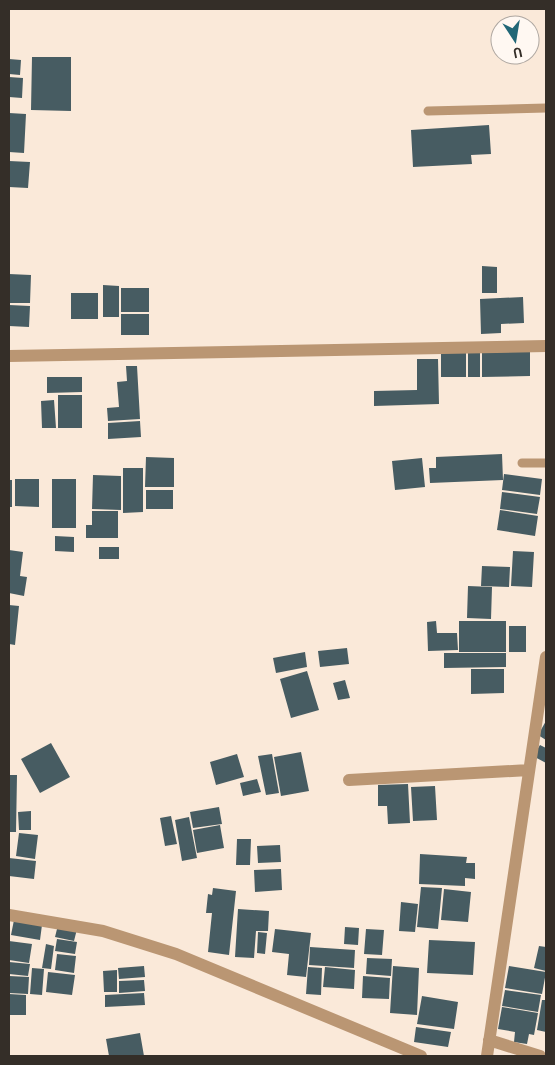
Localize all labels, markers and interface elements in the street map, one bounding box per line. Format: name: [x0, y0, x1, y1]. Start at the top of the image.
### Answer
north arrow: [490, 15, 540, 65]
text: U: [512, 43, 524, 62]

